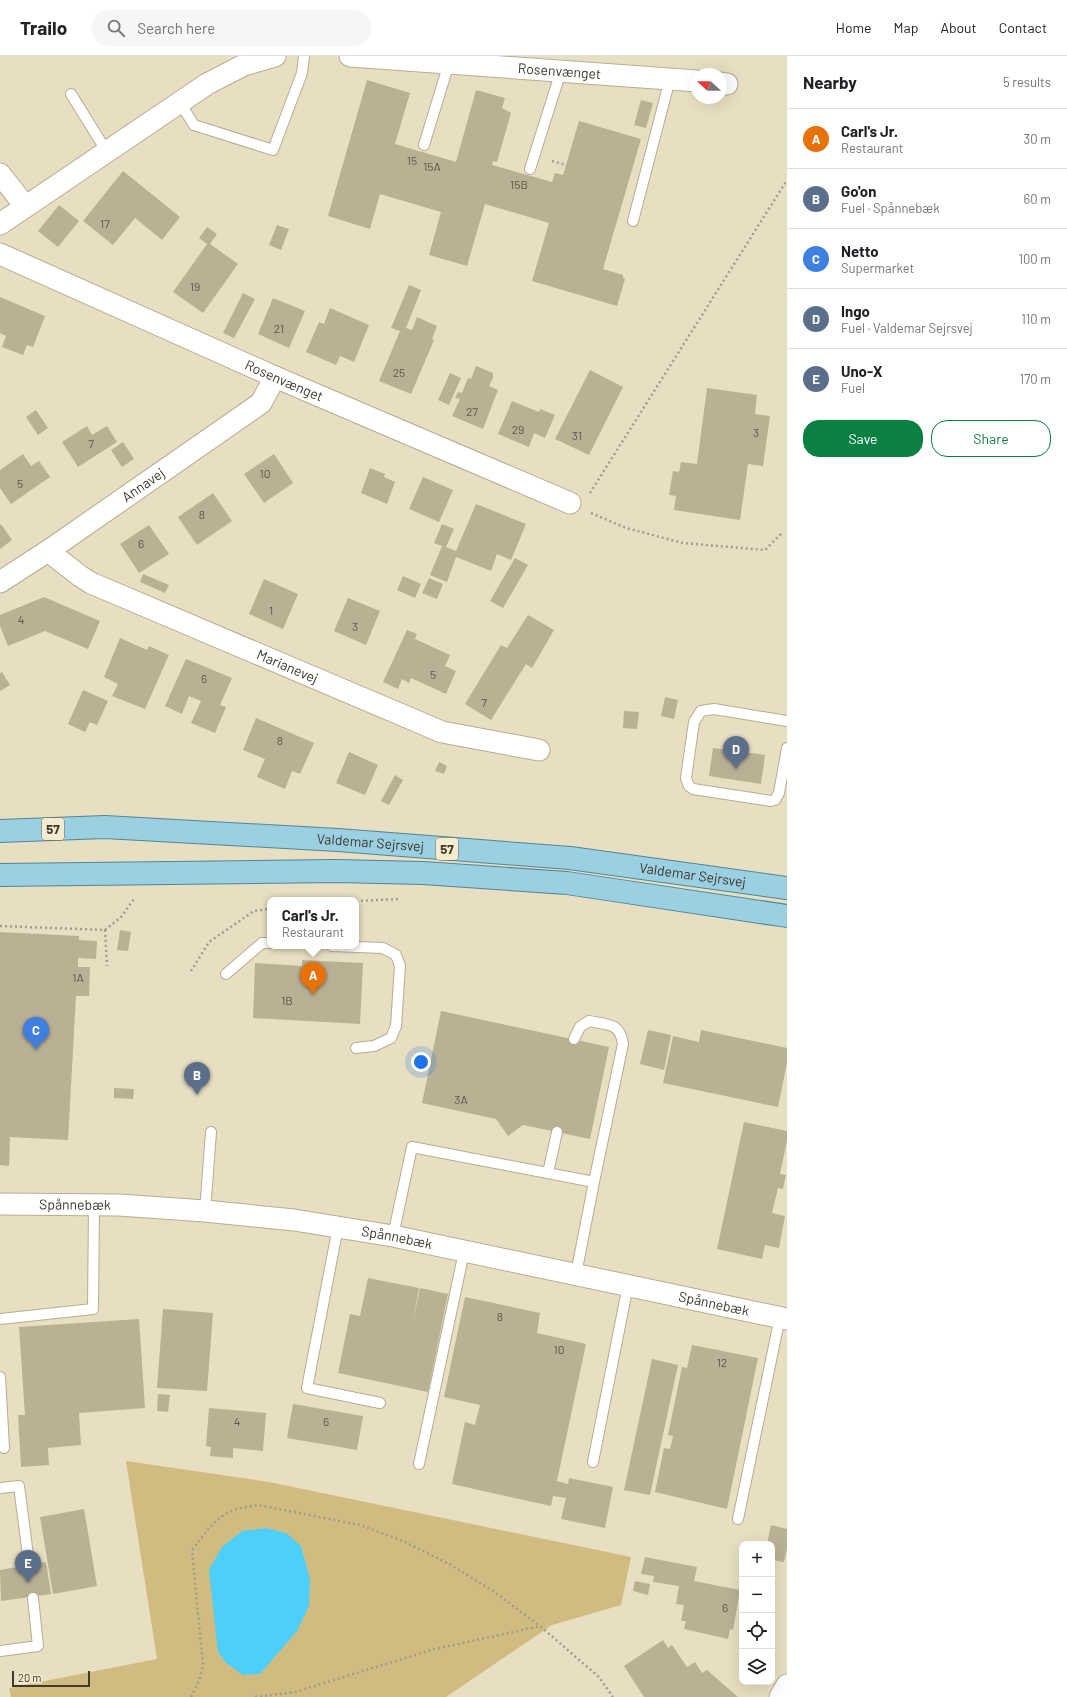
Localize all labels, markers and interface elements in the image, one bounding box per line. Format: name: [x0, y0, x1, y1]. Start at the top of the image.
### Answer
search box: [91, 10, 371, 46]
text: Trailo: [20, 16, 67, 39]
icon: search: [105, 17, 127, 39]
text: Search here: [137, 19, 215, 37]
text: Home: [836, 19, 872, 36]
text: Map: [894, 19, 918, 36]
text: About: [940, 19, 977, 36]
text: Contact: [999, 19, 1047, 36]
street label: Rosenvænget: [517, 59, 602, 82]
north arrow: [691, 68, 727, 104]
text: Nearby: [803, 72, 857, 92]
text: 5 results: [1003, 74, 1051, 90]
text: Carl's Jr.: [841, 122, 898, 140]
text: A: [812, 131, 820, 147]
text: 30 m: [1024, 131, 1051, 147]
text: Restaurant: [841, 140, 903, 156]
house number: 15: [407, 153, 417, 167]
house number: 15A: [423, 159, 441, 173]
house number: 15B: [510, 177, 528, 191]
text: Go'on: [841, 182, 876, 200]
text: B: [812, 191, 820, 207]
text: 60 m: [1024, 191, 1051, 207]
text: Fuel · Spånnebæk: [841, 200, 940, 216]
house number: 17: [100, 216, 110, 230]
text: Netto: [841, 242, 879, 260]
text: C: [812, 251, 820, 267]
text: 100 m: [1018, 251, 1051, 267]
text: Supermarket: [841, 260, 914, 276]
house number: 19: [190, 279, 200, 293]
text: Ingo: [841, 302, 870, 320]
text: D: [812, 311, 820, 327]
text: 110 m: [1021, 311, 1051, 327]
text: Fuel · Valdemar Sejrsvej: [841, 320, 973, 336]
house number: 21: [274, 321, 284, 335]
street label: Rosenvænget: [243, 356, 326, 405]
text: Uno-X: [841, 362, 883, 380]
house number: 25: [393, 365, 405, 379]
text: E: [812, 371, 820, 387]
text: 170 m: [1020, 371, 1051, 387]
text: Fuel: [841, 380, 865, 396]
house number: 27: [466, 404, 478, 418]
button: Save: [803, 420, 923, 457]
button: Share: [931, 420, 1051, 457]
house number: 29: [512, 422, 524, 436]
house number: 3: [753, 425, 759, 439]
house number: 31: [572, 428, 582, 442]
house number: 7: [88, 436, 94, 450]
street label: Annavej: [118, 464, 167, 505]
house number: 10: [260, 466, 270, 480]
house number: 5: [17, 476, 23, 490]
house number: 8: [199, 507, 205, 521]
house number: 6: [138, 536, 144, 550]
house number: 1: [269, 603, 273, 617]
house number: 4: [18, 612, 24, 626]
house number: 3: [352, 619, 358, 633]
street label: Marianevej: [254, 645, 321, 686]
house number: 5: [430, 667, 436, 681]
house number: 6: [201, 671, 207, 685]
house number: 7: [481, 695, 487, 709]
house number: 8: [277, 733, 283, 747]
pin: D: [723, 736, 749, 769]
road number: 57: [42, 818, 64, 840]
street label: Valdemar Sejrsvej: [316, 830, 425, 855]
road number: 57: [436, 838, 458, 860]
street label: Valdemar Sejrsvej: [638, 859, 747, 890]
popup: [267, 897, 359, 949]
text: Carl's Jr.: [282, 906, 339, 924]
text: Restaurant: [282, 924, 344, 940]
pin: A: [300, 962, 326, 995]
house number: 1A: [72, 970, 84, 984]
house number: 1B: [281, 993, 293, 1007]
pin: C: [23, 1017, 49, 1050]
your location: [411, 1052, 431, 1072]
pin: B: [184, 1062, 210, 1095]
house number: 3A: [454, 1092, 468, 1106]
street label: Spånnebæk: [39, 1195, 111, 1213]
street label: Spånnebæk: [360, 1222, 434, 1252]
street label: Spånnebæk: [677, 1287, 751, 1319]
house number: 8: [497, 1309, 503, 1323]
house number: 10: [554, 1342, 564, 1356]
house number: 12: [717, 1355, 727, 1369]
house number: 4: [234, 1414, 240, 1428]
house number: 6: [323, 1414, 329, 1428]
map controls: [739, 1541, 775, 1685]
button: +: [739, 1541, 775, 1577]
pin: E: [15, 1550, 41, 1583]
button: −: [739, 1577, 775, 1613]
house number: 6: [722, 1600, 728, 1614]
button: locate: [739, 1613, 775, 1649]
button: layers: [739, 1649, 775, 1685]
scale bar: [12, 1669, 90, 1688]
text: 20 m: [18, 1671, 41, 1684]

